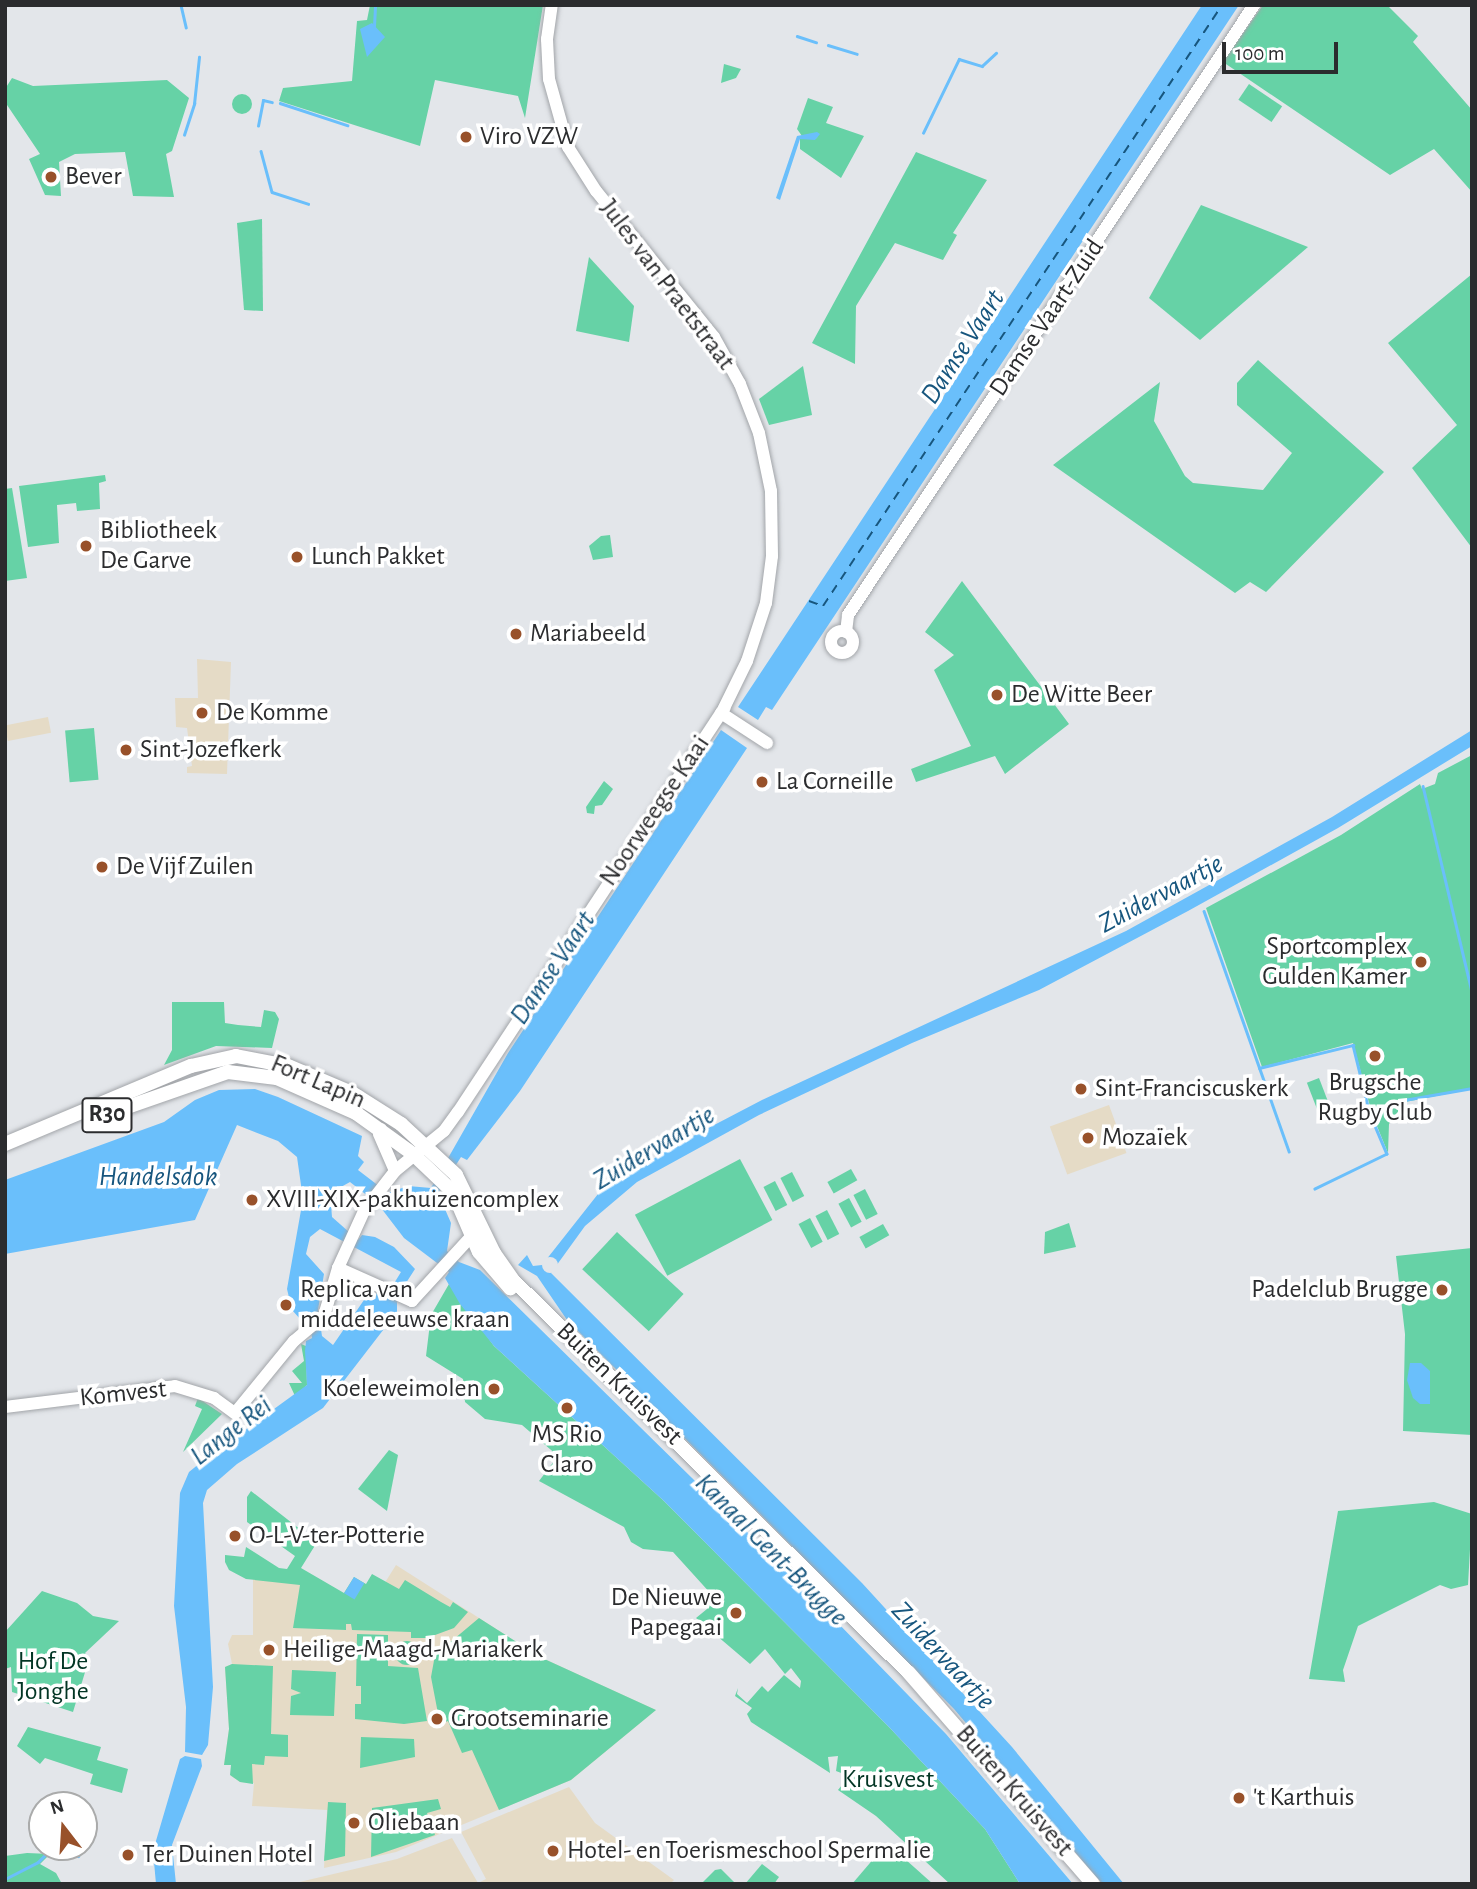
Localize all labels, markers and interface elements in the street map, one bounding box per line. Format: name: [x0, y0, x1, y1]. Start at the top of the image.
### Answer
scale bar: [1225, 28, 1340, 72]
text: 100 m: [1235, 43, 1285, 64]
place label: Viro VZW: [480, 121, 578, 153]
marker: Viro VZW: [458, 129, 474, 145]
place label: Bever: [65, 161, 122, 193]
marker: Bever: [43, 169, 59, 185]
street label: Jules van Praetstraat: [593, 194, 741, 376]
street label: Damse Vaart-Zuid: [983, 233, 1111, 403]
water label: Damse Vaart: [914, 283, 1012, 411]
place label: Bibliotheek De Garve: [100, 515, 217, 576]
marker: Bibliotheek De Garve: [78, 538, 94, 554]
place label: Lunch Pakket: [311, 541, 444, 573]
marker: Lunch Pakket: [289, 549, 305, 565]
place label: Mariabeeld: [530, 618, 646, 650]
marker: Mariabeeld: [508, 626, 524, 642]
place label: De Witte Beer: [1011, 679, 1152, 711]
marker: De Witte Beer: [989, 687, 1005, 703]
place label: De Komme: [216, 697, 329, 729]
marker: De Komme: [194, 705, 210, 721]
street label: Noorweegse Kaai: [593, 730, 717, 892]
place label: Sint-Jozefkerk: [140, 734, 281, 766]
marker: Sint-Jozefkerk: [118, 742, 134, 758]
place label: La Corneille: [776, 766, 894, 798]
marker: La Corneille: [754, 774, 770, 790]
water label: Zuidervaartje: [1093, 847, 1229, 941]
place label: De Vijf Zuilen: [116, 851, 254, 883]
marker: De Vijf Zuilen: [94, 859, 110, 875]
water label: Damse Vaart: [503, 905, 603, 1031]
place label: Sportcomplex Gulden Kamer: [1262, 931, 1407, 992]
marker: Sportcomplex Gulden Kamer: [1413, 954, 1429, 970]
street label: Fort Lapin: [266, 1048, 370, 1116]
marker: Brugsche Rugby Club: [1367, 1048, 1383, 1064]
place label: Brugsche Rugby Club: [1318, 1067, 1432, 1128]
place label: Sint-Franciscuskerk: [1095, 1073, 1288, 1105]
marker: Sint-Franciscuskerk: [1073, 1081, 1089, 1097]
road number: R30: [81, 1094, 133, 1135]
water label: Zuidervaartje: [587, 1098, 721, 1198]
place label: Mozaïek: [1102, 1122, 1187, 1154]
marker: Mozaïek: [1080, 1130, 1096, 1146]
water label: Handelsdok: [99, 1160, 217, 1194]
place label: XVIII-XIX-pakhuizencomplex: [266, 1184, 559, 1216]
marker: XVIII-XIX-pakhuizencomplex: [244, 1192, 260, 1208]
place label: Replica van middeleeuwse kraan: [300, 1274, 510, 1336]
place label: Padelclub Brugge: [1251, 1274, 1428, 1306]
marker: Padelclub Brugge: [1434, 1282, 1450, 1298]
marker: Replica van middeleeuwse kraan: [278, 1297, 294, 1313]
street label: Buiten Kruisvest: [549, 1316, 689, 1452]
place label: Koeleweimolen: [322, 1373, 480, 1405]
street label: Komvest: [78, 1374, 168, 1414]
marker: Koeleweimolen: [486, 1381, 502, 1397]
water label: Lange Rei: [184, 1389, 278, 1473]
marker: MS Rio Claro: [559, 1400, 575, 1416]
place label: MS Rio Claro: [532, 1419, 602, 1480]
water label: Kanaal Gent-Brugge: [688, 1467, 854, 1633]
place label: O-L-V-ter-Potterie: [249, 1520, 425, 1552]
marker: O-L-V-ter-Potterie: [227, 1528, 243, 1544]
place label: De Nieuwe Papegaai: [611, 1582, 722, 1644]
water label: Zuidervaartje: [884, 1595, 1002, 1717]
marker: De Nieuwe Papegaai: [728, 1605, 744, 1621]
place label: Heilige-Maagd-Mariakerk: [283, 1634, 543, 1666]
marker: Heilige-Maagd-Mariakerk: [261, 1642, 277, 1658]
park label: Hof De Jonghe: [17, 1646, 89, 1708]
place label: Grootseminarie: [451, 1703, 609, 1735]
marker: Grootseminarie: [429, 1711, 445, 1727]
street label: Buiten Kruisvest: [949, 1719, 1079, 1863]
park label: Kruisvest: [842, 1764, 934, 1796]
place label: 't Karthuis: [1253, 1782, 1354, 1814]
marker: 't Karthuis: [1231, 1790, 1247, 1806]
north arrow: [28, 1791, 98, 1861]
text: N: [48, 1796, 66, 1818]
place label: Oliebaan: [368, 1807, 460, 1839]
marker: Oliebaan: [346, 1815, 362, 1831]
place label: Hotel- en Toerismeschool Spermalie: [567, 1835, 931, 1867]
place label: Ter Duinen Hotel: [142, 1839, 314, 1871]
marker: Hotel- en Toerismeschool Spermalie: [545, 1843, 561, 1859]
marker: Ter Duinen Hotel: [120, 1847, 136, 1863]

